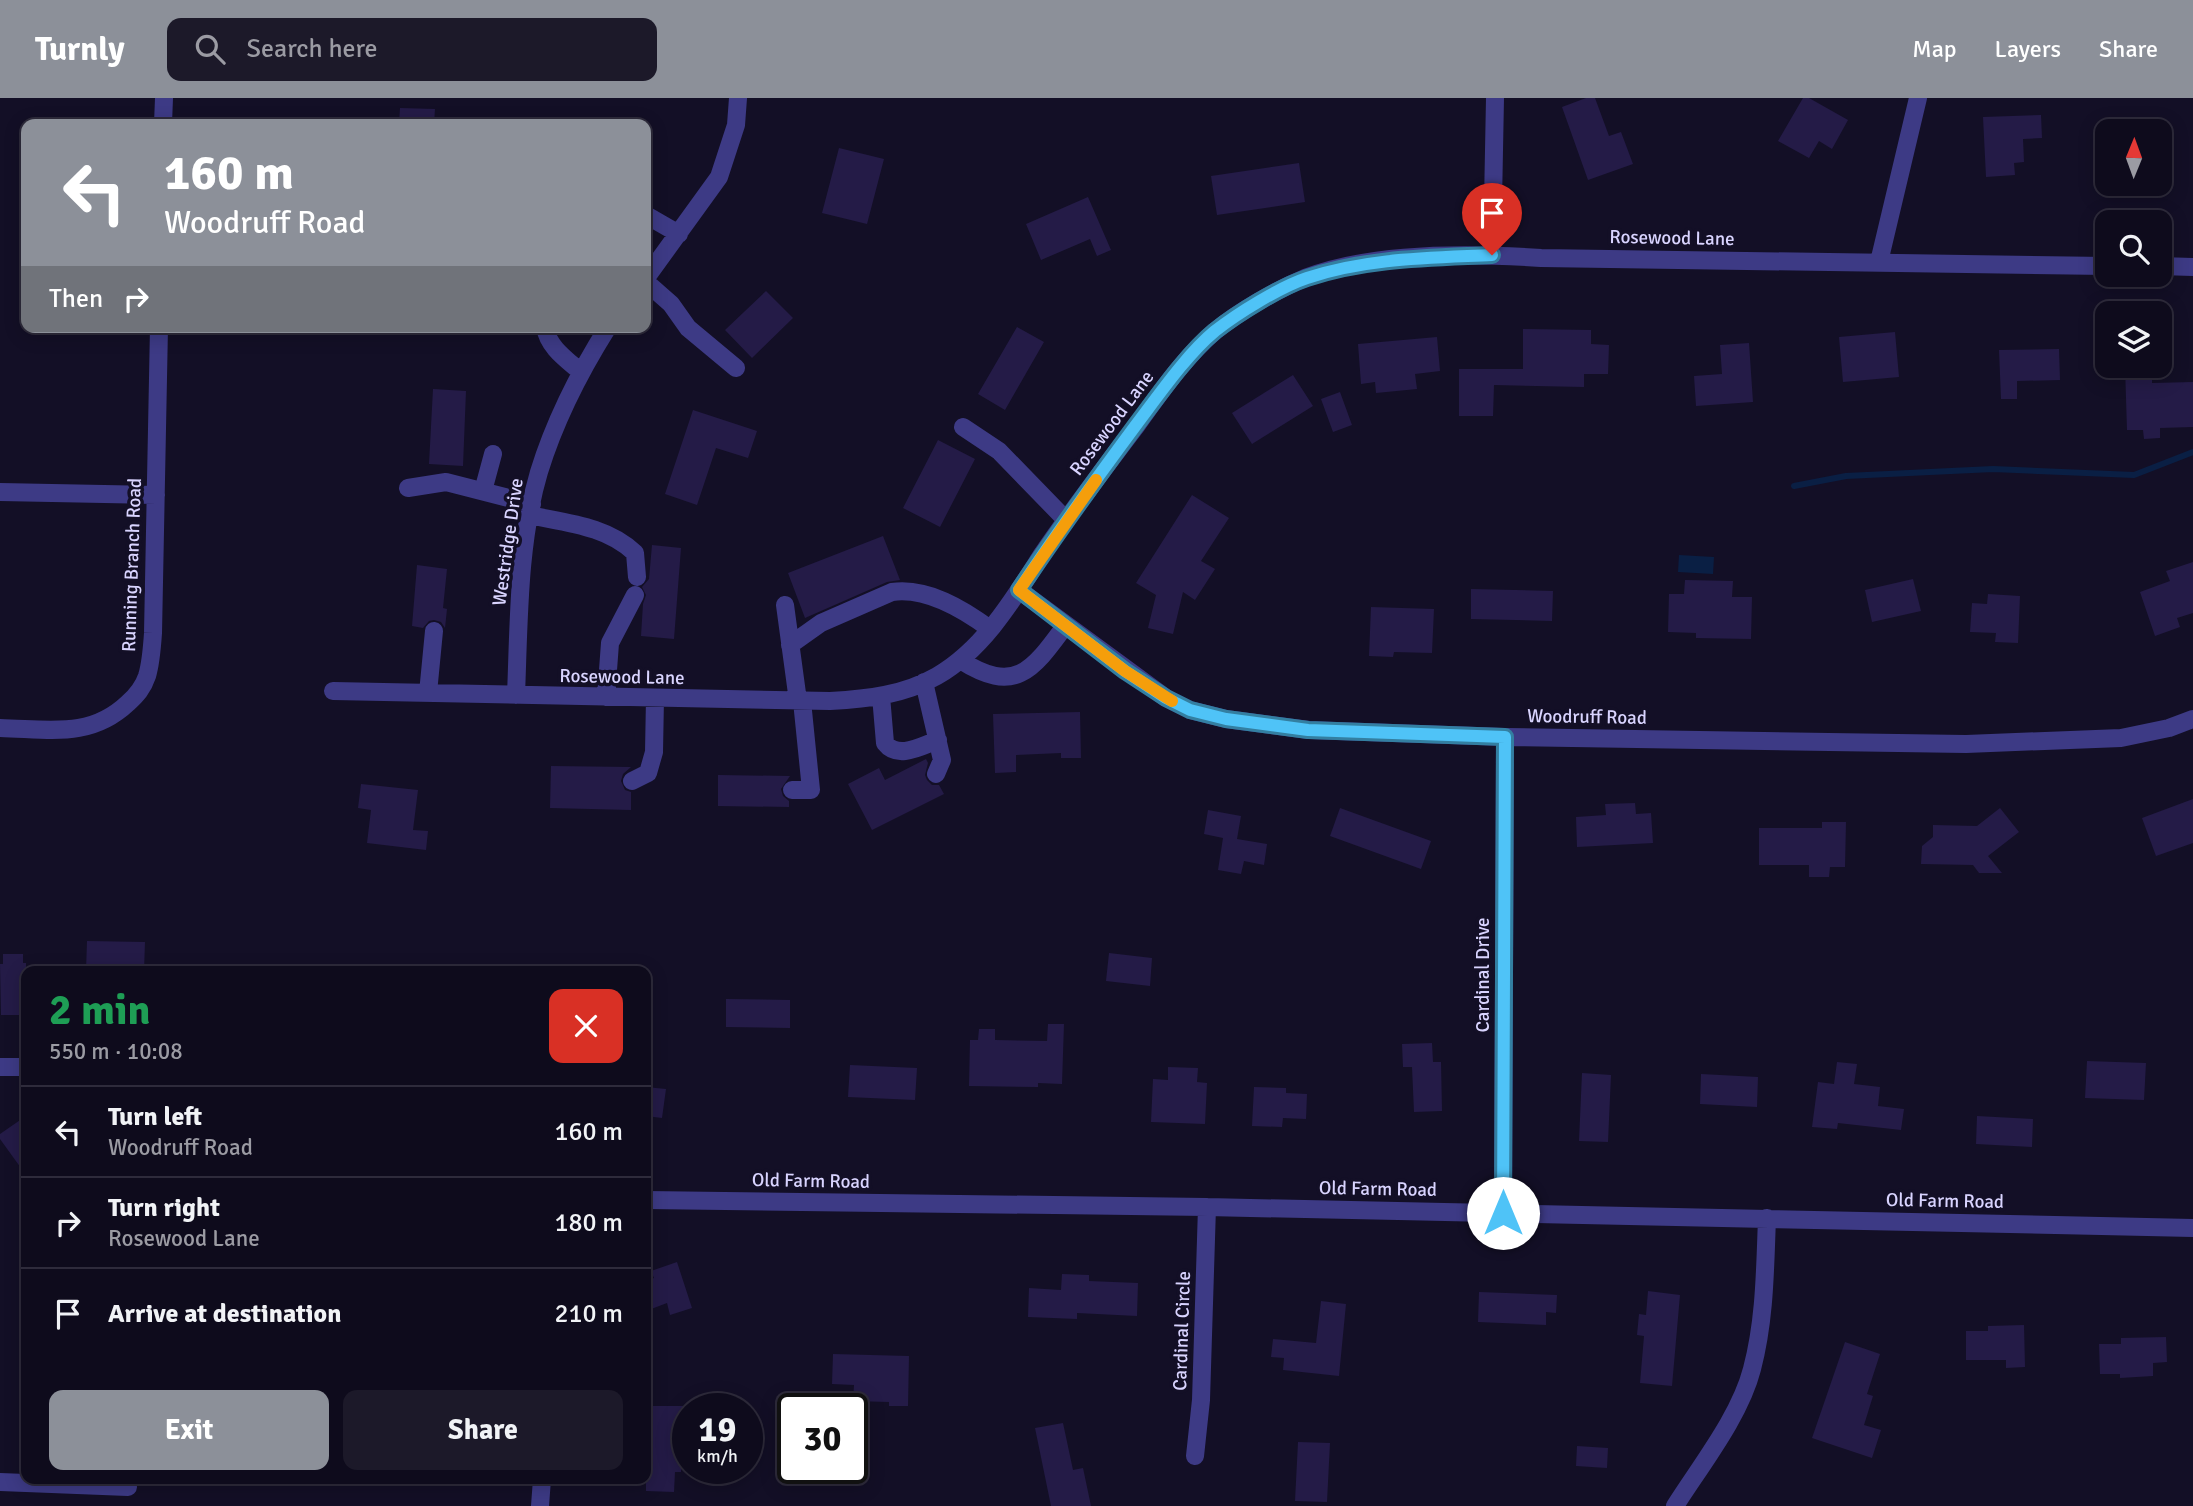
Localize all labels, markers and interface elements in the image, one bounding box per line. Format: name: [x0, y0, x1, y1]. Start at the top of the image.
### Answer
search box: [167, 18, 657, 81]
text: Turnly: [35, 29, 125, 70]
icon: search: [191, 30, 229, 68]
text: Search here: [247, 33, 378, 65]
text: Map: [1912, 34, 1957, 64]
text: Layers: [1995, 34, 2061, 64]
text: Share: [2099, 34, 2158, 64]
north arrow: [2095, 119, 2172, 196]
map controls: [2095, 119, 2172, 378]
text: 160 m: [164, 143, 294, 203]
icon: left: [49, 147, 140, 238]
pin: [1462, 183, 1522, 255]
icon: arrive: [1473, 194, 1511, 232]
text: Woodruff Road: [164, 203, 366, 242]
button: search: [2095, 210, 2172, 287]
street label: Rosewood Lane: [1609, 225, 1735, 251]
icon: right: [117, 280, 155, 318]
text: Then: [49, 283, 103, 315]
button: layers: [2095, 301, 2172, 378]
street label: Rosewood Lane: [1065, 366, 1159, 480]
street label: Westridge Drive: [487, 477, 529, 607]
street label: Running Branch Road: [117, 478, 147, 652]
street label: Rosewood Lane: [559, 664, 685, 690]
street label: Woodruff Road: [1527, 704, 1647, 730]
street label: Cardinal Drive: [1471, 917, 1495, 1033]
text: 2 min: [49, 985, 150, 1036]
button: close: [549, 989, 623, 1063]
text: 550 m · 10:08: [49, 1037, 183, 1066]
text: Turn left: [108, 1101, 202, 1133]
icon: left: [49, 1113, 87, 1151]
text: 160 m: [554, 1116, 623, 1148]
text: Woodruff Road: [108, 1133, 253, 1162]
street label: Old Farm Road: [752, 1168, 870, 1194]
street label: Old Farm Road: [1319, 1176, 1437, 1202]
position arrow: [1466, 1176, 1540, 1250]
street label: Old Farm Road: [1886, 1188, 2004, 1214]
text: Turn right: [108, 1192, 220, 1224]
icon: right: [49, 1204, 87, 1242]
text: 180 m: [554, 1207, 623, 1239]
text: Rosewood Lane: [108, 1224, 260, 1253]
street label: Cardinal Circle: [1168, 1271, 1196, 1391]
icon: arrive: [49, 1295, 87, 1333]
text: Arrive at destination: [108, 1298, 341, 1330]
text: 210 m: [554, 1298, 623, 1330]
button: Exit: [49, 1390, 329, 1470]
button: Share: [343, 1390, 623, 1470]
speed limit sign: 30: [777, 1393, 868, 1484]
text: 19: [699, 1408, 736, 1451]
text: km/h: [697, 1445, 738, 1467]

